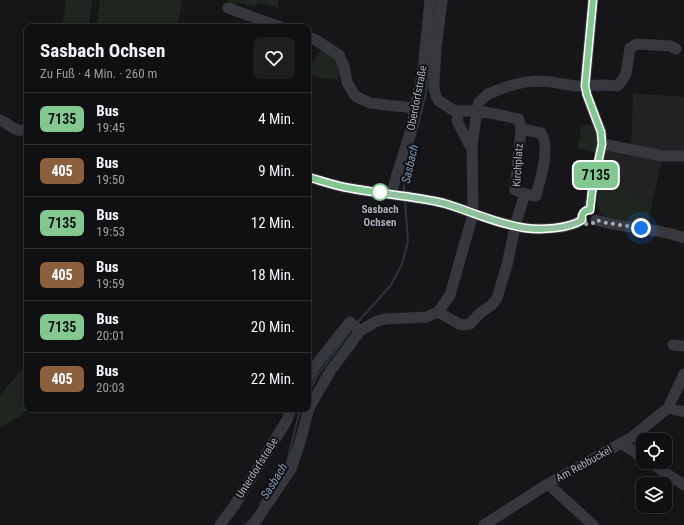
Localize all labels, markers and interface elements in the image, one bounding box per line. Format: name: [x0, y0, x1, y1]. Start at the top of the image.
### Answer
button: heart: [253, 37, 295, 79]
text: Sasbach Ochsen: [40, 39, 165, 62]
street label: Oberdorfstraße: [404, 64, 430, 132]
text: Zu Fuß · 4 Min. · 260 m: [40, 66, 157, 81]
text: Bus: [96, 102, 119, 120]
text: 4 Min.: [258, 110, 295, 128]
text: 7135: [48, 111, 76, 127]
text: 19:45: [96, 120, 125, 135]
water label: Sasbach: [399, 143, 421, 185]
street label: Kirchplatz: [510, 143, 526, 187]
text: Bus: [96, 154, 119, 172]
text: 9 Min.: [258, 162, 295, 180]
line badge: 7135: [568, 162, 624, 188]
text: 405: [51, 163, 73, 179]
text: 7135: [582, 167, 610, 183]
text: 19:50: [96, 172, 125, 187]
marker: Sasbach Ochsen: [371, 183, 389, 201]
place label: Sasbach Ochsen: [361, 203, 399, 229]
text: Bus: [96, 206, 119, 224]
text: 12 Min.: [251, 214, 295, 232]
text: 7135: [48, 215, 76, 231]
your location: [631, 218, 651, 238]
text: 19:53: [96, 224, 125, 239]
text: Bus: [96, 258, 119, 276]
text: 18 Min.: [251, 266, 295, 284]
text: 405: [51, 267, 73, 283]
text: 19:59: [96, 276, 125, 291]
text: Bus: [96, 310, 119, 328]
text: 20 Min.: [251, 318, 295, 336]
text: 7135: [48, 319, 76, 335]
text: 20:01: [96, 328, 125, 343]
text: Bus: [96, 362, 119, 380]
text: 22 Min.: [251, 370, 295, 388]
text: 405: [51, 371, 73, 387]
text: 20:03: [96, 380, 125, 395]
map controls: [636, 433, 672, 513]
button: locate: [636, 433, 672, 469]
street label: Unterdorfstraße: [233, 435, 281, 501]
street label: Am Rebbuckel: [554, 443, 614, 485]
water label: Sasbach: [258, 460, 291, 501]
button: layers: [636, 477, 672, 513]

